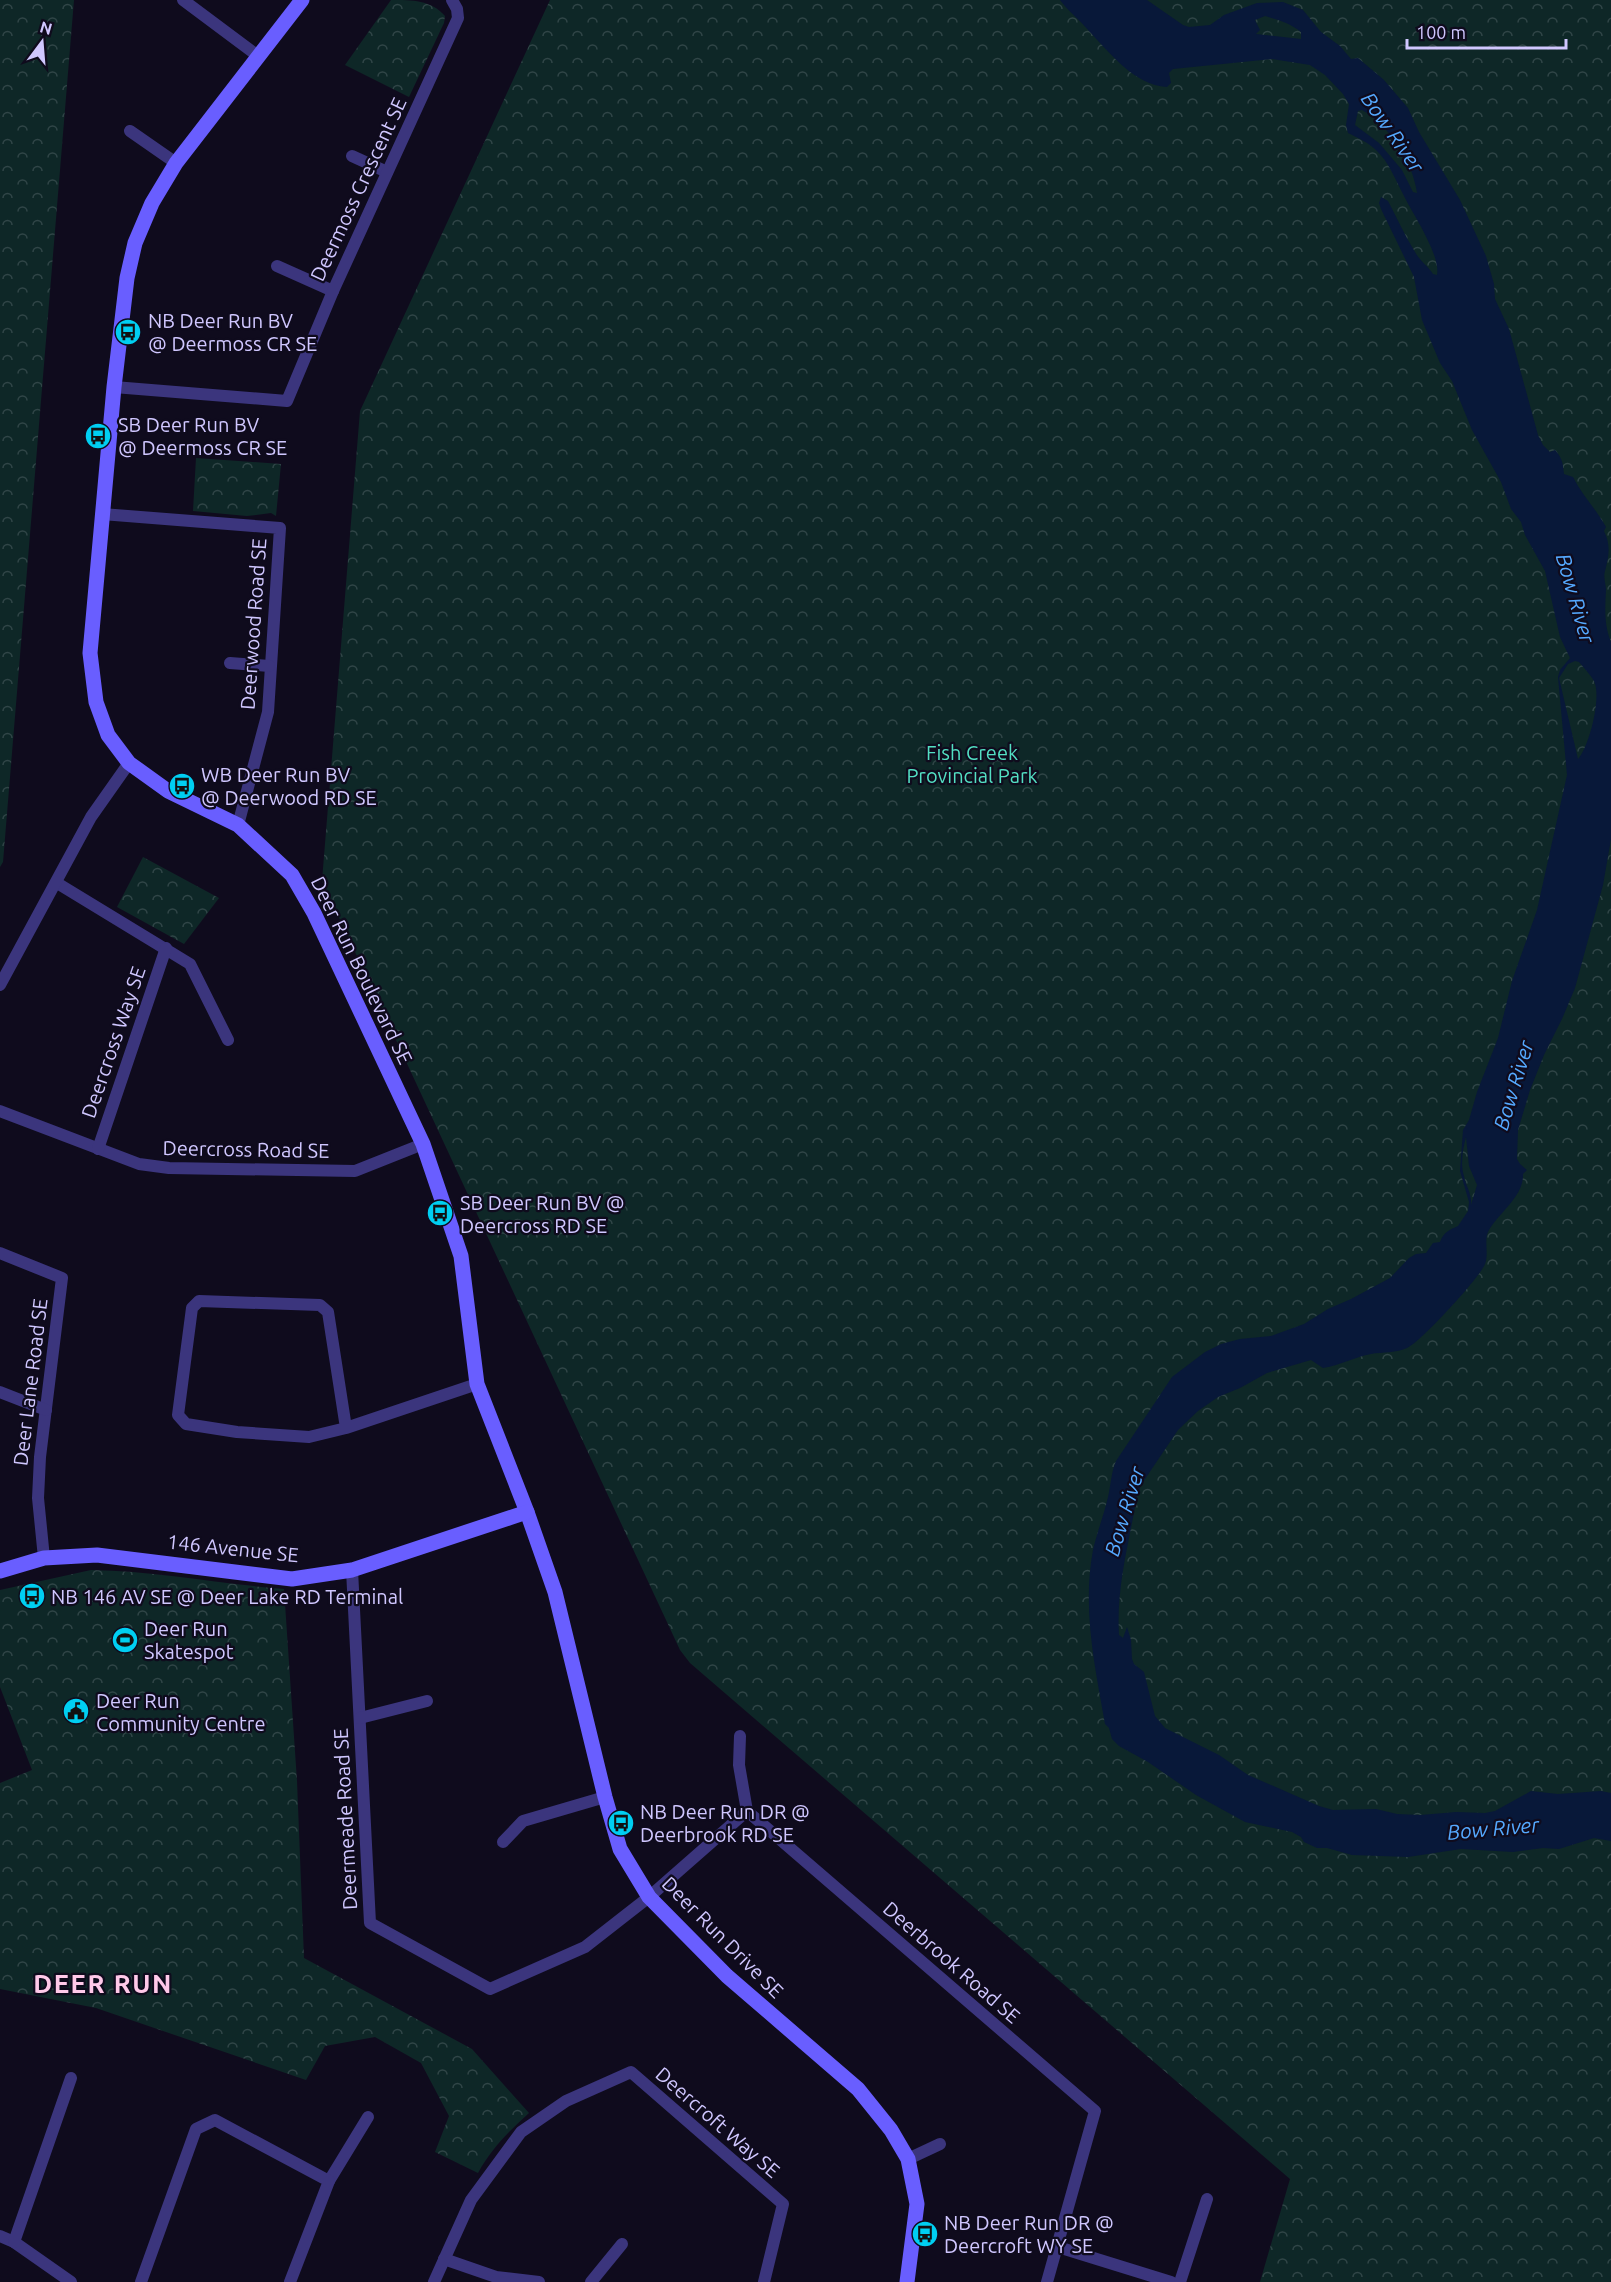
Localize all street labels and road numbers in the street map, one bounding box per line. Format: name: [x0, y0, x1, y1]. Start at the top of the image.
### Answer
street label: Deermoss Crescent SE: [305, 93, 411, 285]
street label: Deerwood Road SE: [236, 538, 270, 710]
street label: Deer Run Boulevard SE: [307, 872, 417, 1068]
street label: Deercross Way SE: [76, 963, 150, 1121]
street label: Deercross Road SE: [162, 1136, 330, 1162]
street label: Deer Lane Road SE: [8, 1297, 52, 1467]
street label: 146 Avenue SE: [166, 1530, 300, 1566]
street label: Deermeade Road SE: [329, 1727, 361, 1911]
street label: Deer Run Drive SE: [658, 1872, 788, 2002]
street label: Deerbrook Road SE: [879, 1896, 1025, 2028]
street label: Deercroft Way SE: [651, 2062, 785, 2182]

